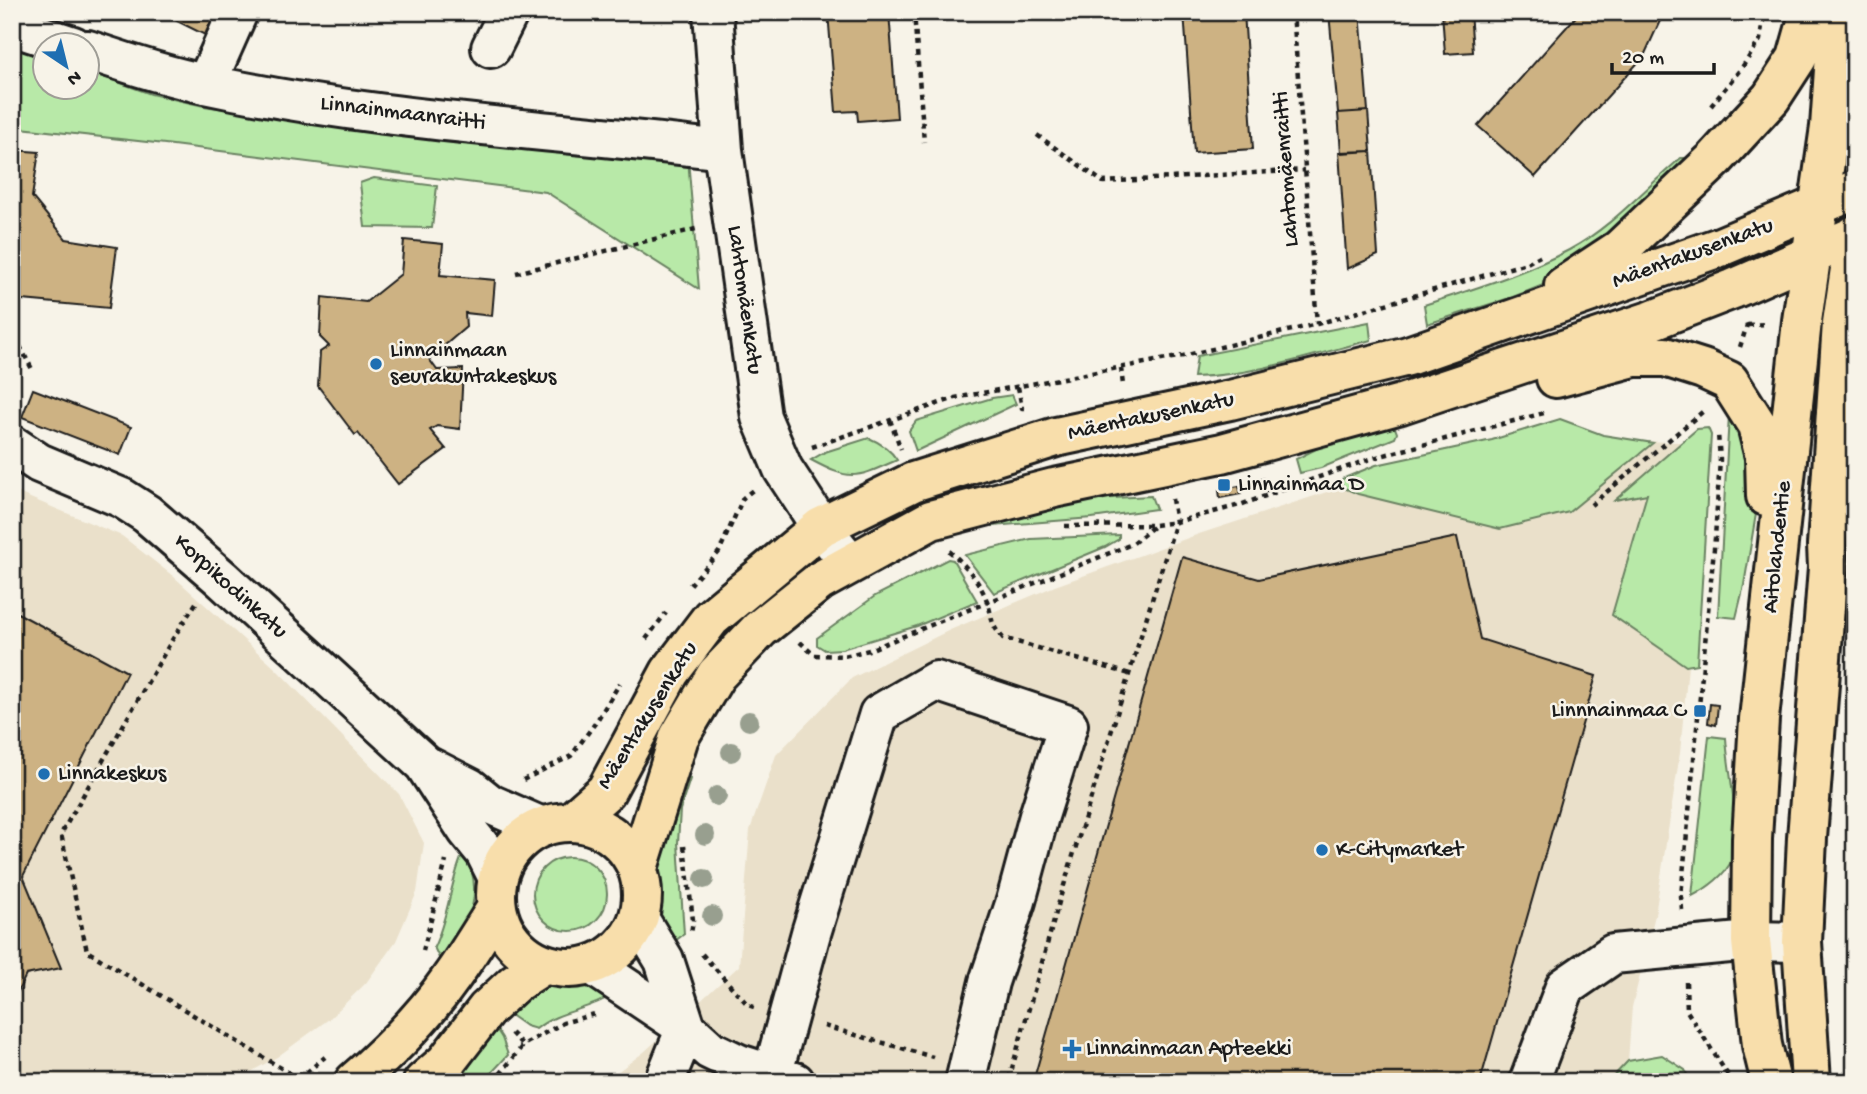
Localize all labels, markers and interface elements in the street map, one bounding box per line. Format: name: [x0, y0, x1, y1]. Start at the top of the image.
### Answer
north arrow: [32, 32, 102, 102]
scale bar: [1612, 32, 1713, 76]
text: 20 m: [1622, 47, 1664, 72]
text: N: [62, 64, 85, 90]
street label: Linnainmaanraitti: [319, 90, 487, 138]
street label: Lahtomäenraitti: [1268, 90, 1306, 248]
street label: Mäentakusenkatu: [1609, 212, 1777, 296]
street label: Lahtomäenkatu: [720, 224, 768, 376]
place label: Linnainmaan seurakuntakeskus: [390, 338, 557, 391]
marker: Linnainmaan seurakuntakeskus: [368, 356, 384, 372]
street label: Mäentakusenkatu: [1065, 386, 1237, 448]
place label: Linnainmaa D: [1238, 472, 1365, 499]
marker: Linnainmaa D: [1216, 477, 1232, 493]
street label: Aitolahdentie: [1758, 479, 1798, 614]
street label: Korpikodinkatu: [168, 529, 293, 645]
street label: Mäentakusenkatu: [592, 637, 704, 795]
place label: Linnnainmaa C: [1551, 698, 1688, 725]
marker: Linnnainmaa C: [1692, 703, 1708, 719]
place label: Linnakeskus: [58, 761, 167, 788]
marker: Linnakeskus: [36, 766, 52, 782]
place label: K-Citymarket: [1336, 837, 1464, 864]
marker: K-Citymarket: [1314, 842, 1330, 858]
place label: Linnainmaan Apteekki: [1086, 1036, 1292, 1063]
marker: Linnainmaan Apteekki: [1064, 1041, 1080, 1057]

